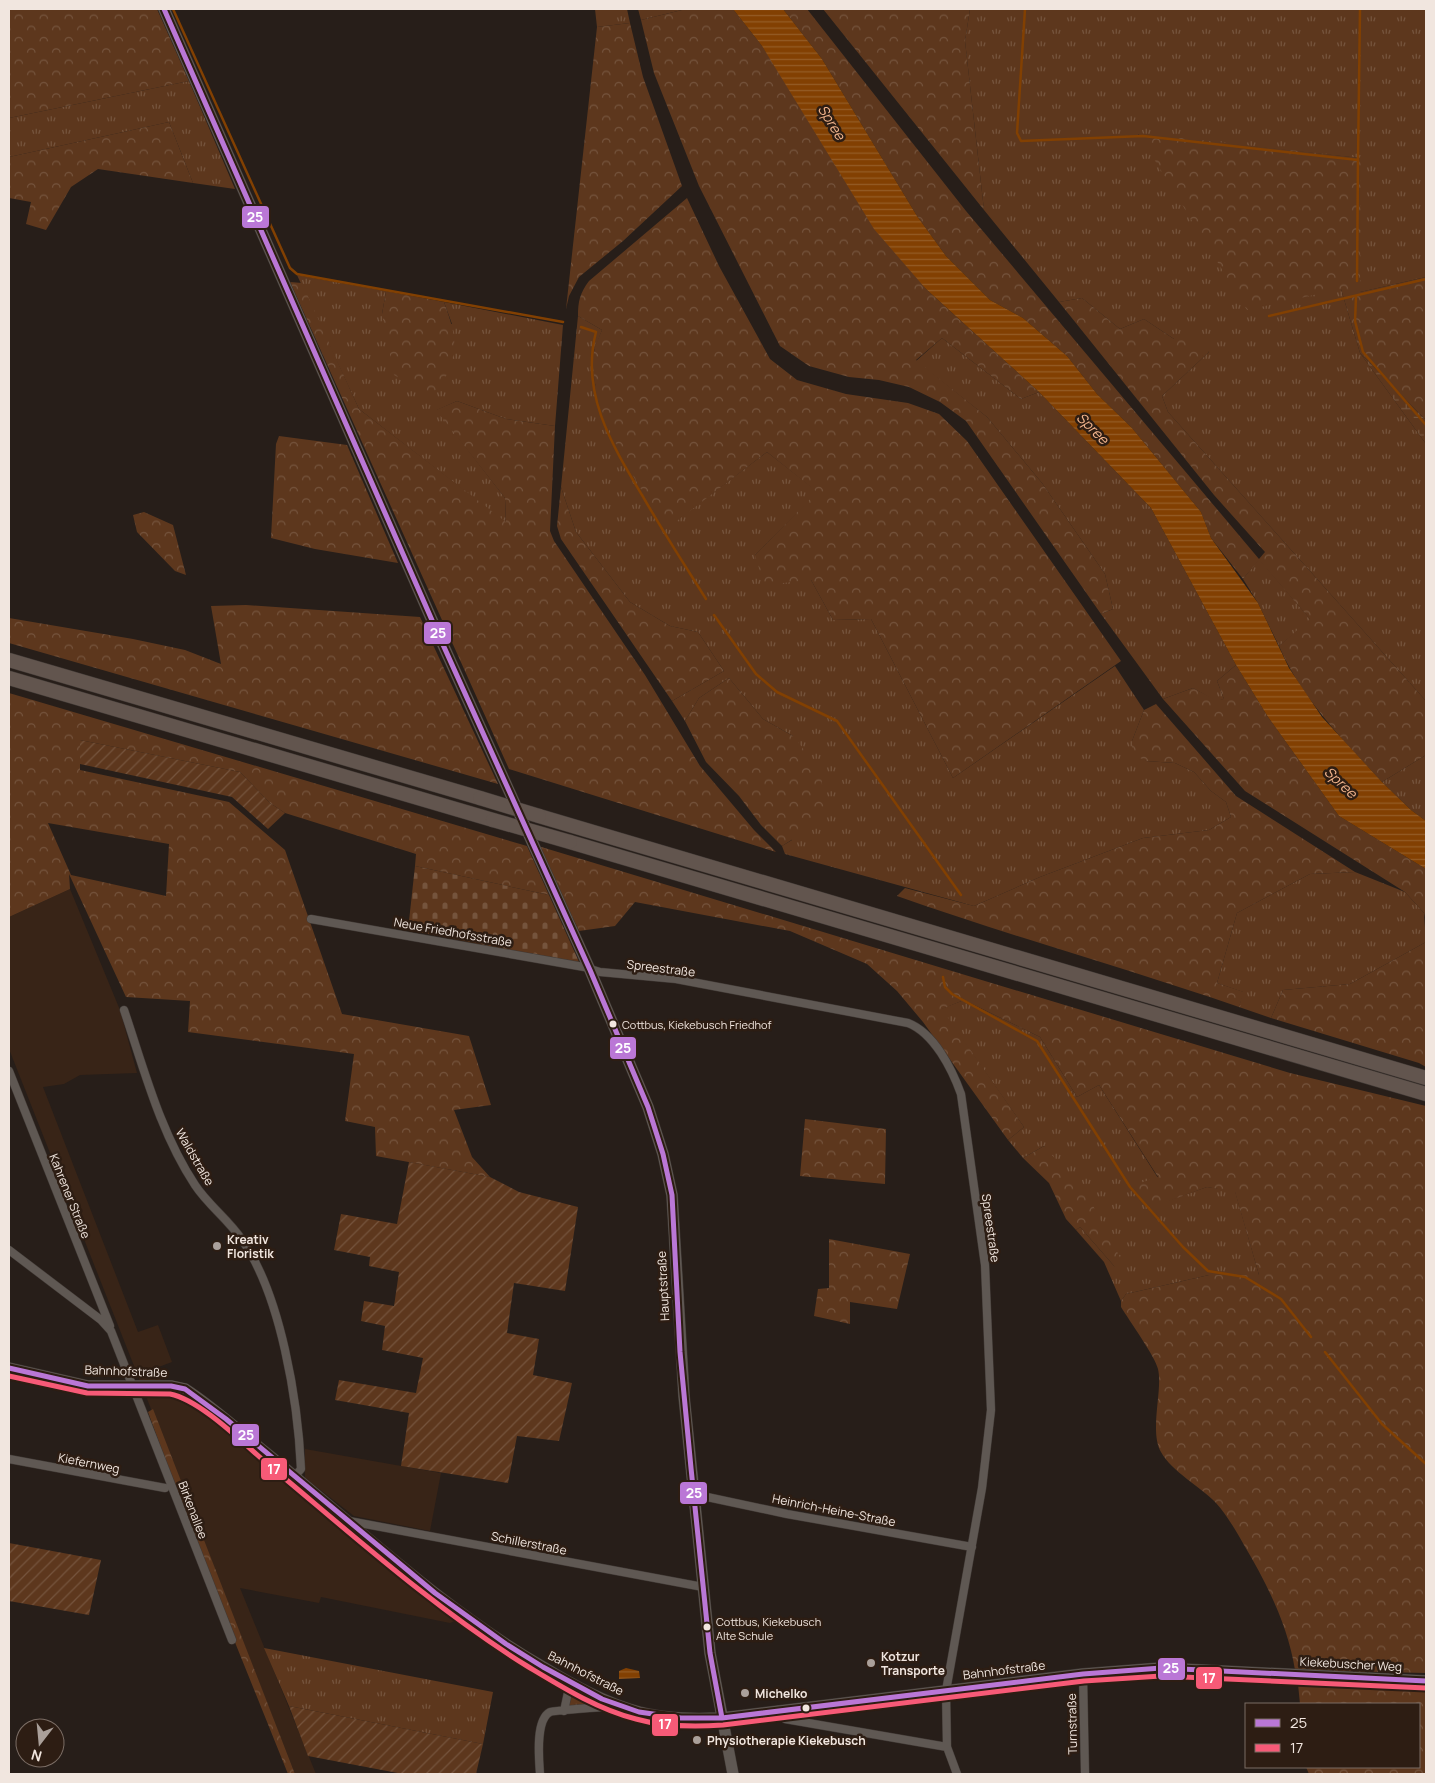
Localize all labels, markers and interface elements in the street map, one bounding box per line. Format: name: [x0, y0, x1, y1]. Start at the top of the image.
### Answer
water label: Spree: [814, 101, 851, 144]
line badge: 25: [241, 205, 270, 229]
text: 25: [247, 207, 263, 226]
water label: Spree: [1073, 408, 1114, 449]
line badge: 25: [423, 621, 452, 645]
text: 25: [430, 623, 446, 642]
water label: Spree: [1321, 762, 1362, 803]
street label: Neue Friedhofsstraße: [392, 913, 514, 951]
street label: Spreestraße: [626, 955, 696, 981]
place label: Cottbus, Kiekebusch Friedhof: [622, 1017, 771, 1032]
marker: Cottbus, Kiekebusch Friedhof: [608, 1019, 618, 1029]
line badge: 25: [609, 1036, 637, 1060]
text: 25: [615, 1038, 631, 1057]
street label: Waldstraße: [172, 1125, 218, 1189]
street label: Kahrener Straße: [45, 1151, 95, 1241]
street label: Spreestraße: [978, 1193, 1004, 1263]
place label: Kreativ Floristik: [227, 1231, 274, 1262]
marker: Kreativ Floristik: [211, 1240, 223, 1252]
street label: Hauptstraße: [653, 1251, 673, 1321]
street label: Bahnhofstraße: [84, 1361, 168, 1381]
line badge: 25: [231, 1423, 260, 1447]
text: 25: [238, 1425, 254, 1444]
street label: Kiefernweg: [57, 1449, 121, 1477]
line badge: 17: [260, 1457, 288, 1481]
text: 17: [267, 1459, 281, 1478]
street label: Birkenallee: [174, 1479, 212, 1541]
line badge: 25: [679, 1481, 708, 1505]
text: 25: [686, 1483, 702, 1502]
street label: Heinrich-Heine-Straße: [771, 1490, 897, 1530]
street label: Schillerstraße: [490, 1527, 568, 1559]
place label: Cottbus, Kiekebusch Alte Schule: [716, 1614, 821, 1643]
marker: Cottbus, Kiekebusch Alte Schule: [702, 1622, 712, 1632]
street label: Bahnhofstraße: [545, 1647, 627, 1699]
place label: Kotzur Transporte: [881, 1648, 945, 1679]
street label: Kiekebuscher Weg: [1299, 1653, 1403, 1675]
marker: Kotzur Transporte: [865, 1657, 877, 1669]
street label: Bahnhofstraße: [962, 1657, 1046, 1683]
line badge: 25: [1157, 1657, 1186, 1681]
text: 25: [1163, 1658, 1179, 1677]
line badge: 17: [1195, 1666, 1223, 1690]
text: 17: [1202, 1668, 1216, 1687]
place label: Michelko: [755, 1685, 807, 1702]
marker: Michelko: [739, 1687, 751, 1699]
street label: Turnstraße: [1063, 1693, 1081, 1755]
unlabelled marker: [801, 1703, 811, 1713]
legend: [1245, 1703, 1420, 1768]
text: 25: [1290, 1712, 1307, 1733]
line badge: 17: [651, 1713, 679, 1737]
text: 17: [658, 1714, 672, 1733]
north arrow: [15, 1718, 65, 1768]
place label: Physiotherapie Kiekebusch: [707, 1732, 866, 1749]
marker: Physiotherapie Kiekebusch: [691, 1734, 703, 1746]
text: 17: [1290, 1737, 1303, 1758]
text: N: [29, 1745, 44, 1766]

